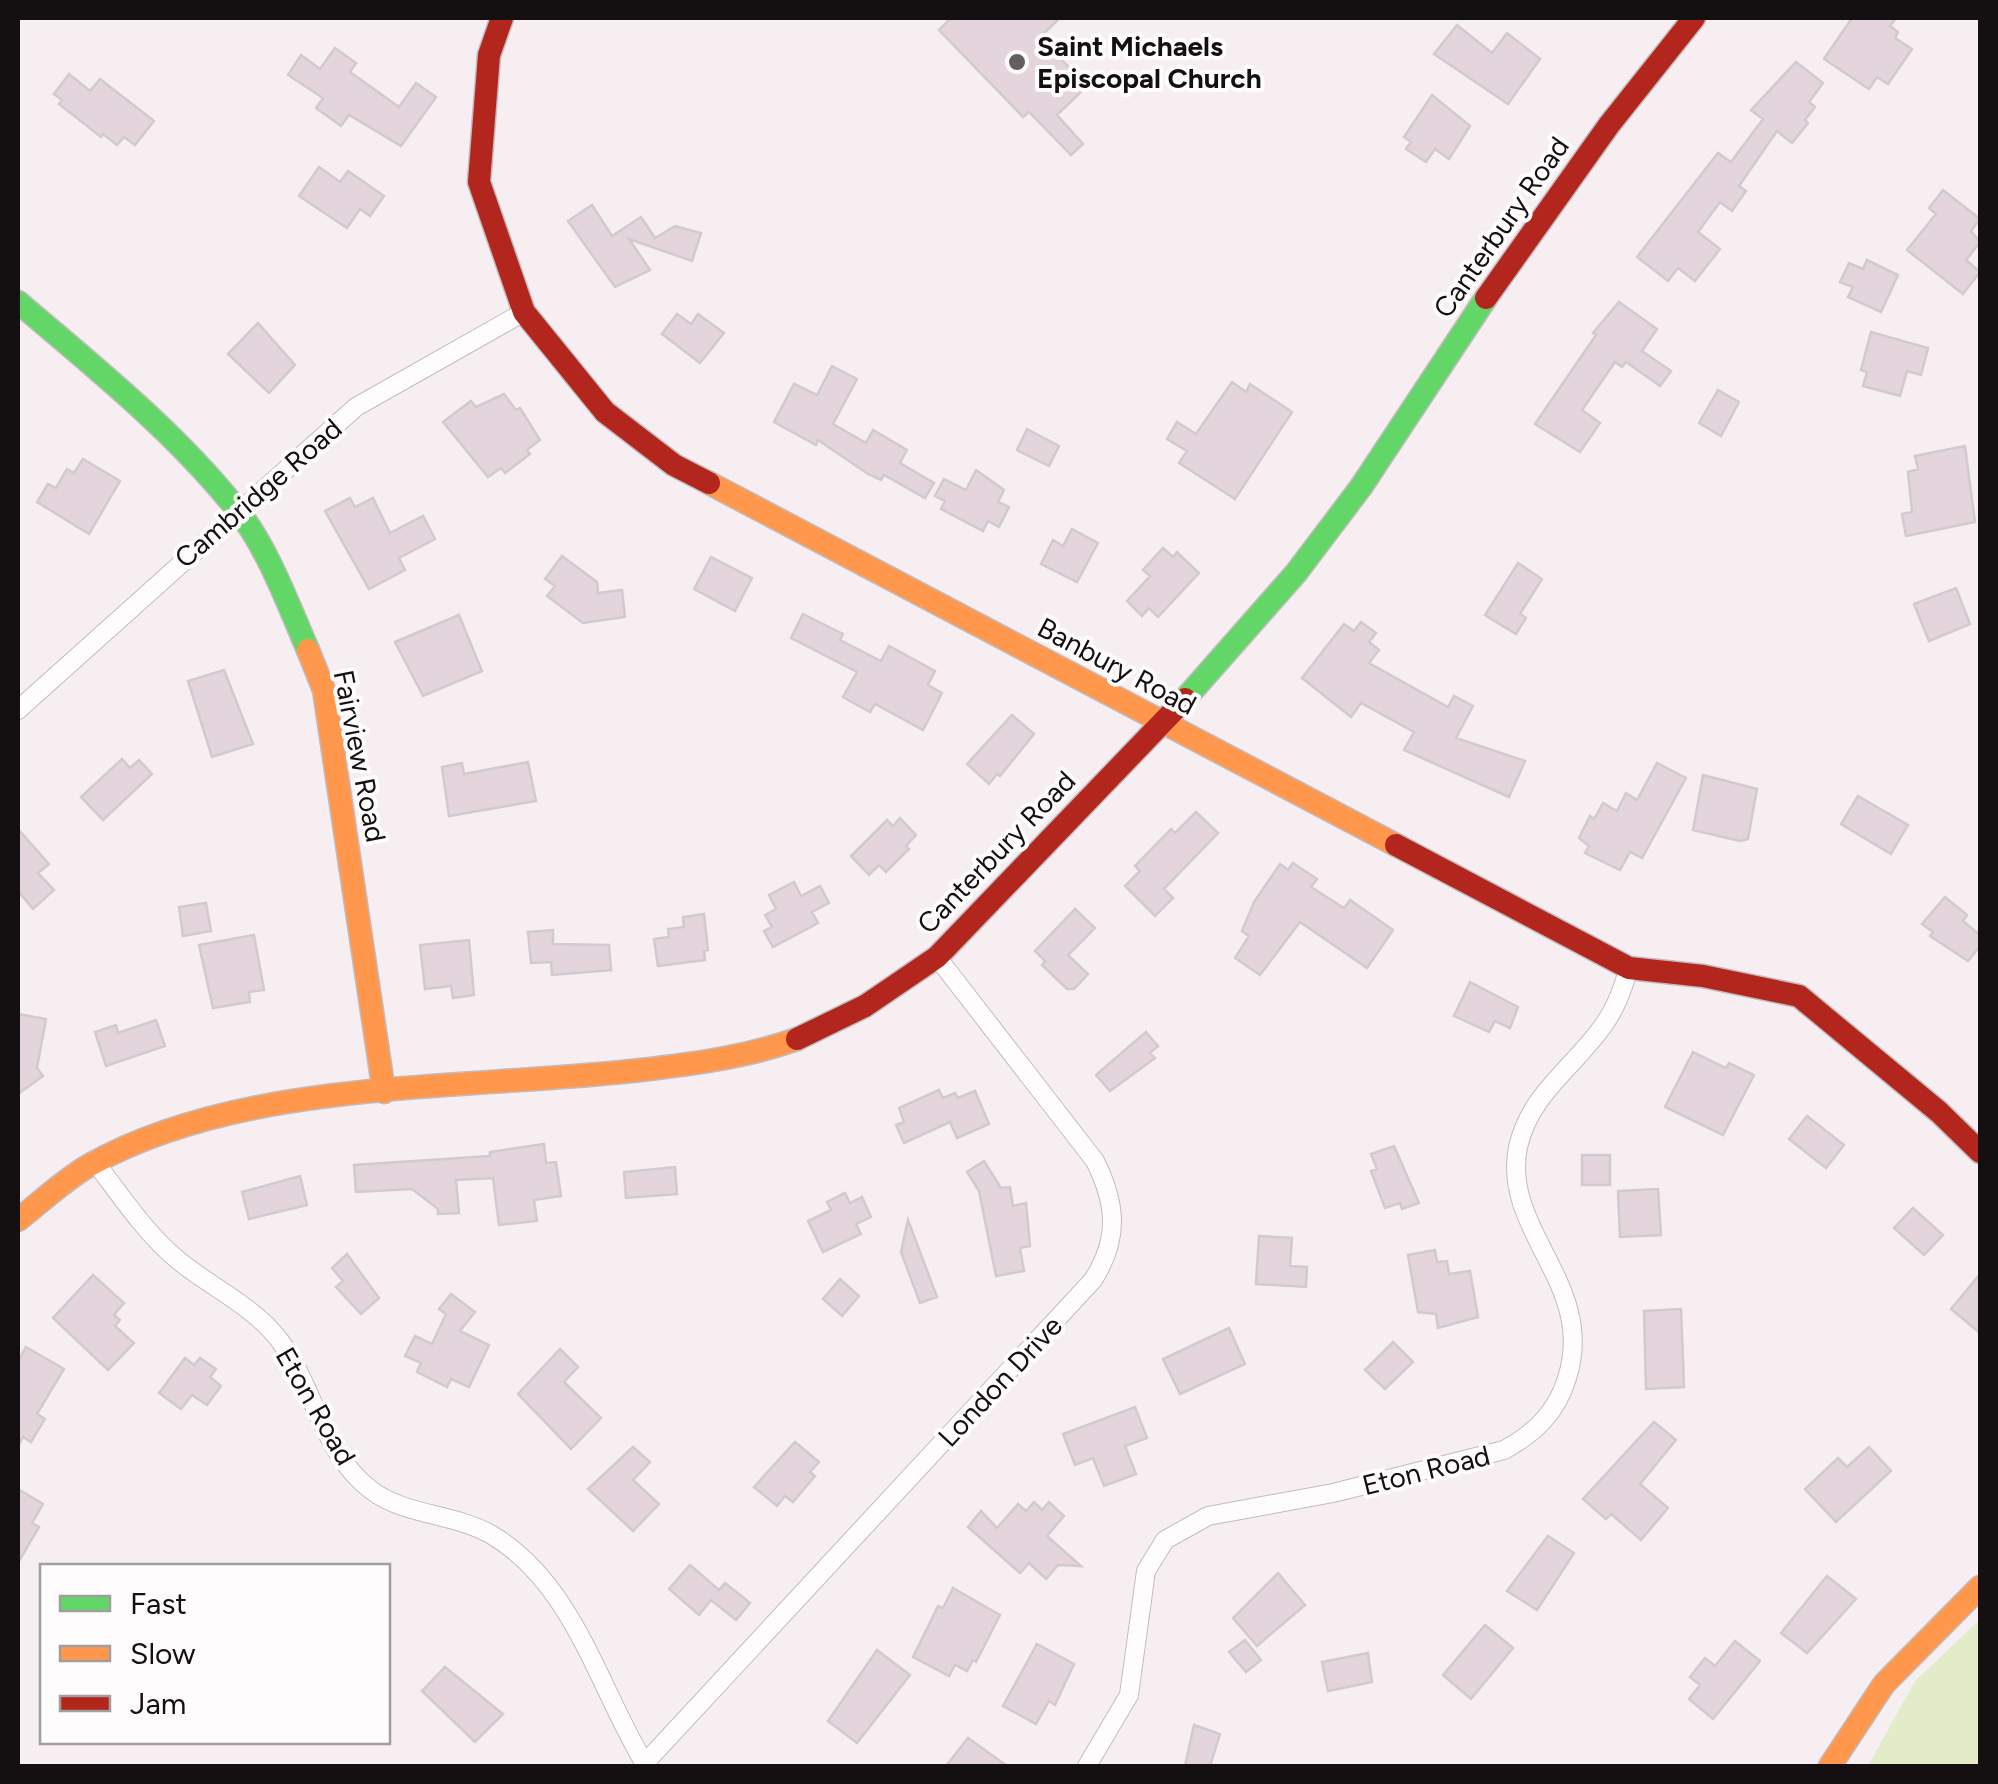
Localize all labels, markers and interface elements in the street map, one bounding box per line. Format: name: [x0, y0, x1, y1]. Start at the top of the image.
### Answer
place label: Saint Michaels Episcopal Church: [1037, 29, 1262, 95]
marker: Saint Michaels Episcopal Church: [1006, 51, 1028, 73]
street label: Canterbury Road: [1426, 130, 1576, 324]
street label: Cambridge Road: [168, 411, 348, 575]
street label: Banbury Road: [1032, 610, 1202, 722]
street label: Fairview Road: [327, 667, 393, 845]
street label: Canterbury Road: [910, 764, 1082, 940]
street label: London Drive: [931, 1309, 1069, 1453]
street label: Eton Road: [269, 1341, 363, 1471]
street label: Eton Road: [1359, 1438, 1493, 1502]
legend: [40, 1564, 390, 1744]
text: Fast: [130, 1585, 187, 1622]
text: Slow: [130, 1635, 196, 1672]
text: Jam: [130, 1685, 186, 1722]

